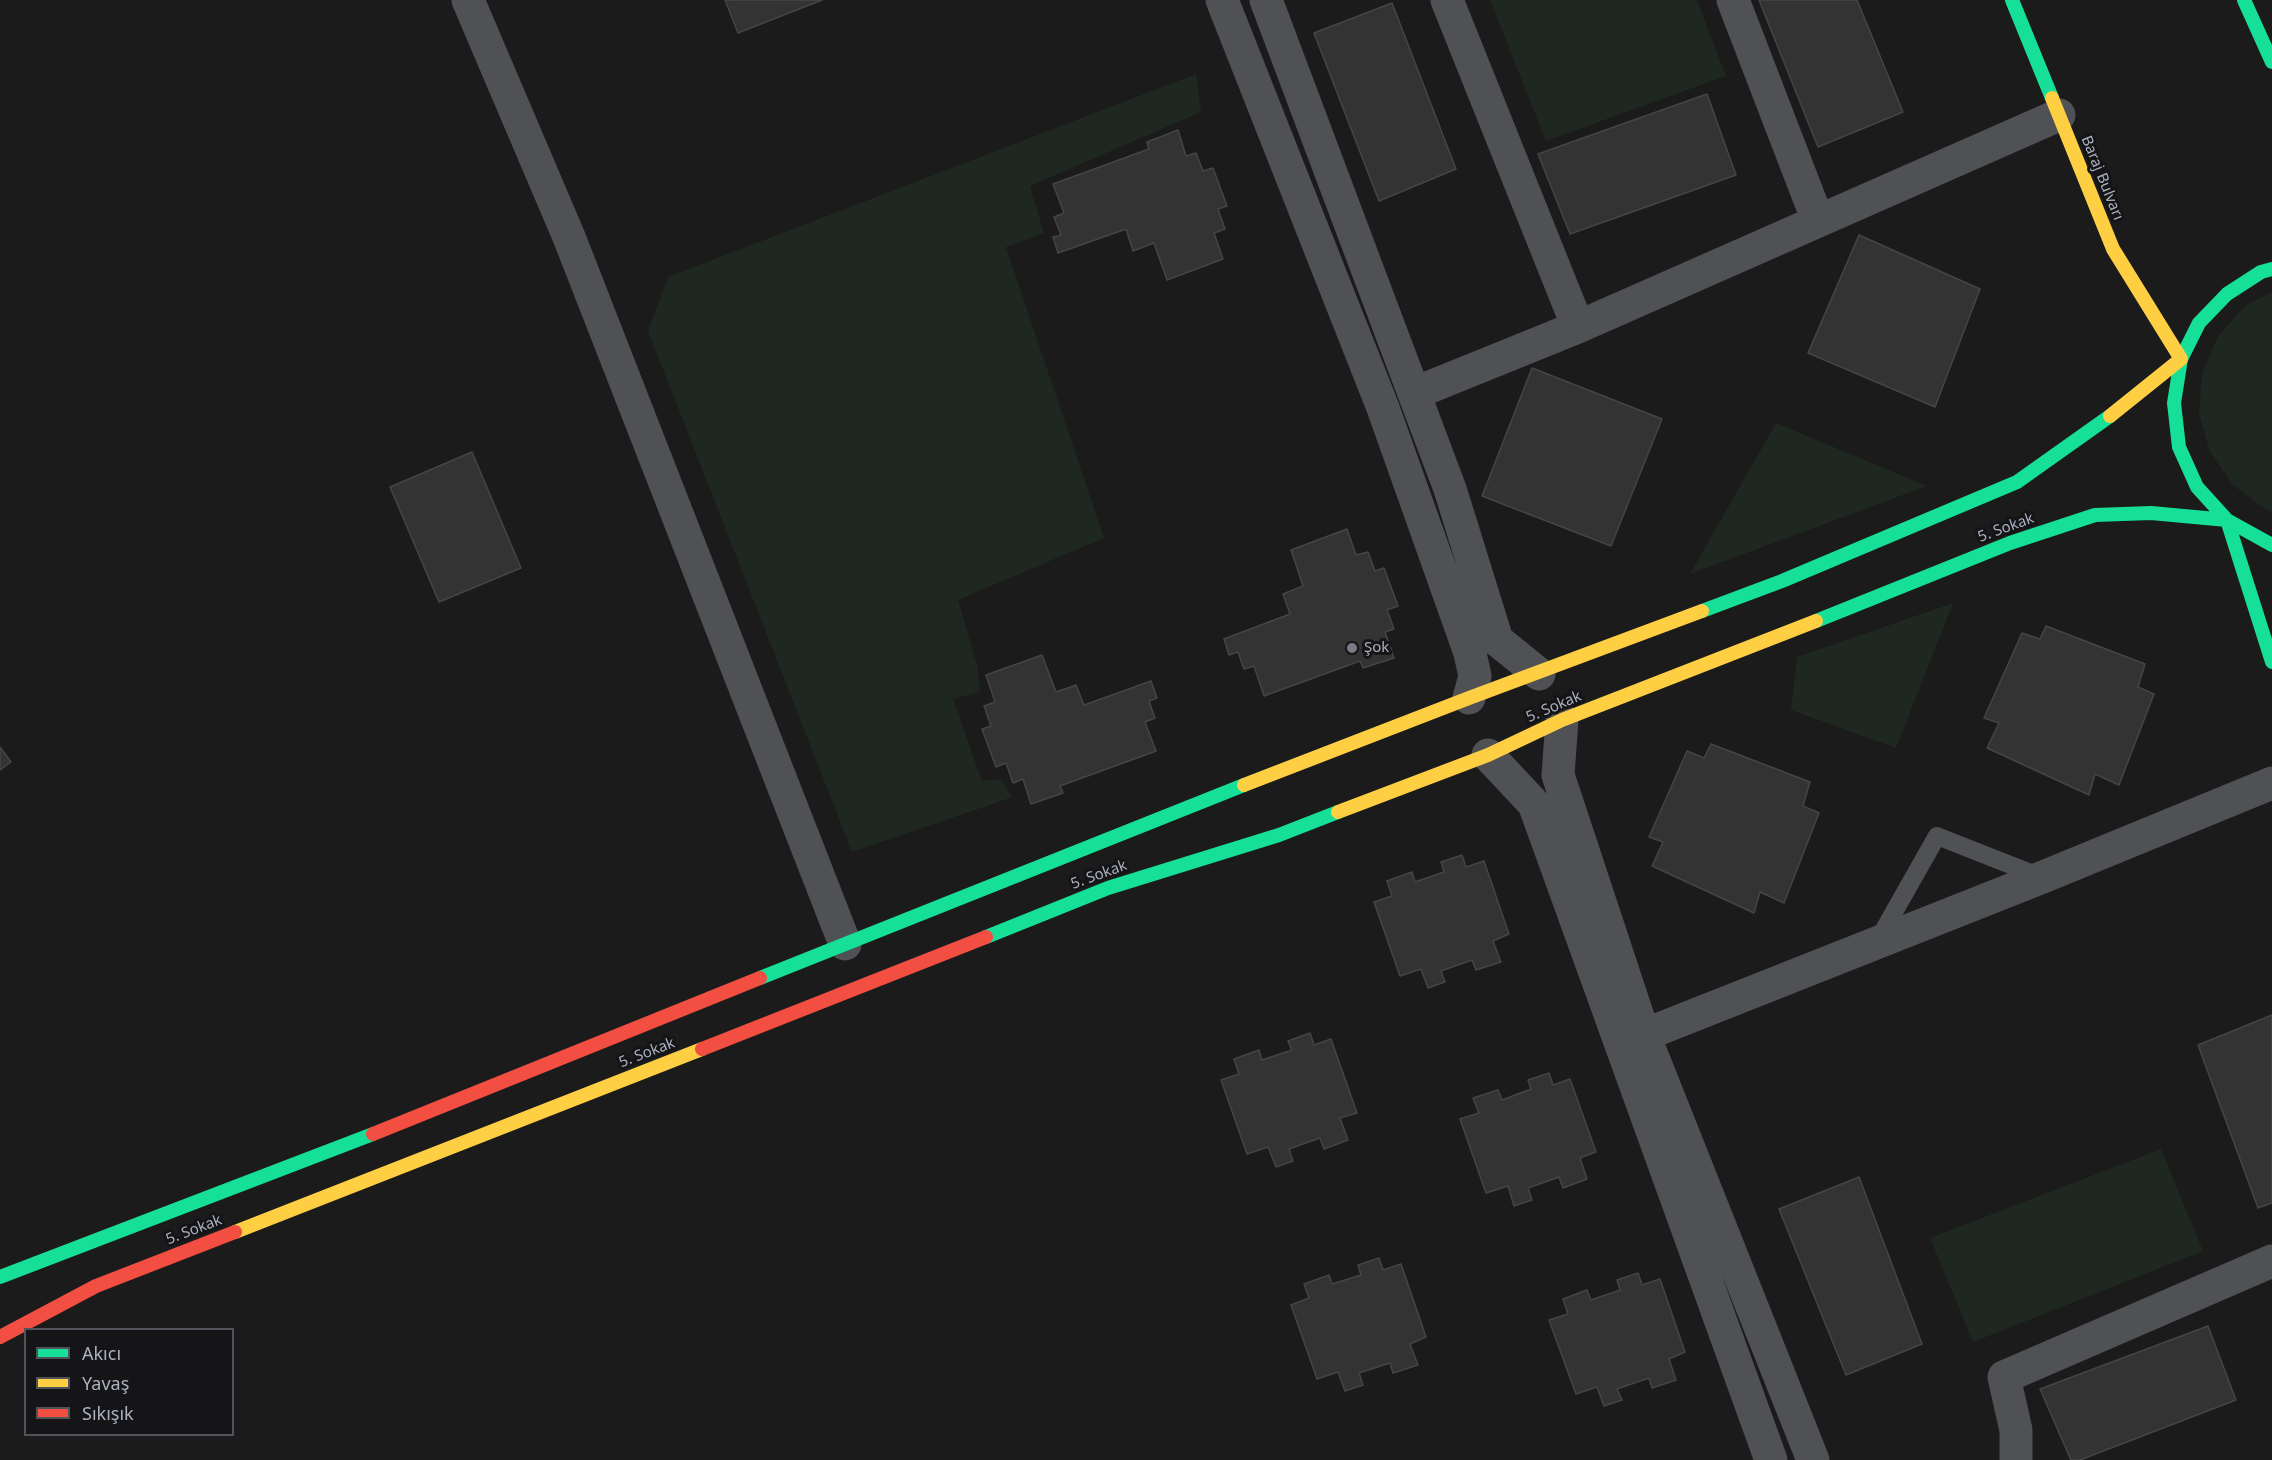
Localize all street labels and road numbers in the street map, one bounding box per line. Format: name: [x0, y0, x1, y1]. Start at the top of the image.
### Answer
street label: Baraj Bulvarı: [2077, 133, 2127, 223]
street label: 5. Sokak: [1976, 510, 2036, 546]
street label: 5. Sokak: [1524, 687, 1584, 727]
street label: 5. Sokak: [1069, 857, 1129, 893]
street label: 5. Sokak: [617, 1034, 677, 1072]
street label: 5. Sokak: [164, 1211, 224, 1249]

